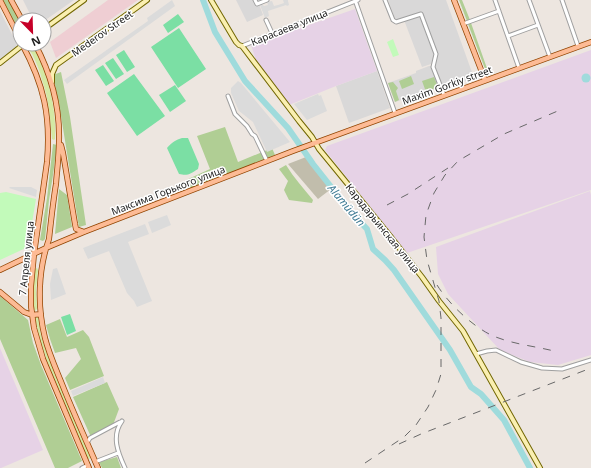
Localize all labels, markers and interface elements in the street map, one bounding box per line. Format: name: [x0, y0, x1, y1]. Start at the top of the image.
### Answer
street label: Карасаева улица: [249, 5, 329, 49]
street label: Mederov Street: [69, 6, 136, 59]
north arrow: [12, 12, 52, 52]
text: N: [29, 33, 43, 50]
street label: Maxim Gorkiy street: [400, 62, 494, 108]
street label: Максима Горького улица: [109, 162, 227, 218]
water label: Alamüdün: [324, 180, 369, 229]
street label: Карадарьинская улица: [343, 180, 423, 276]
street label: 7 Апреля улица: [15, 220, 37, 296]

